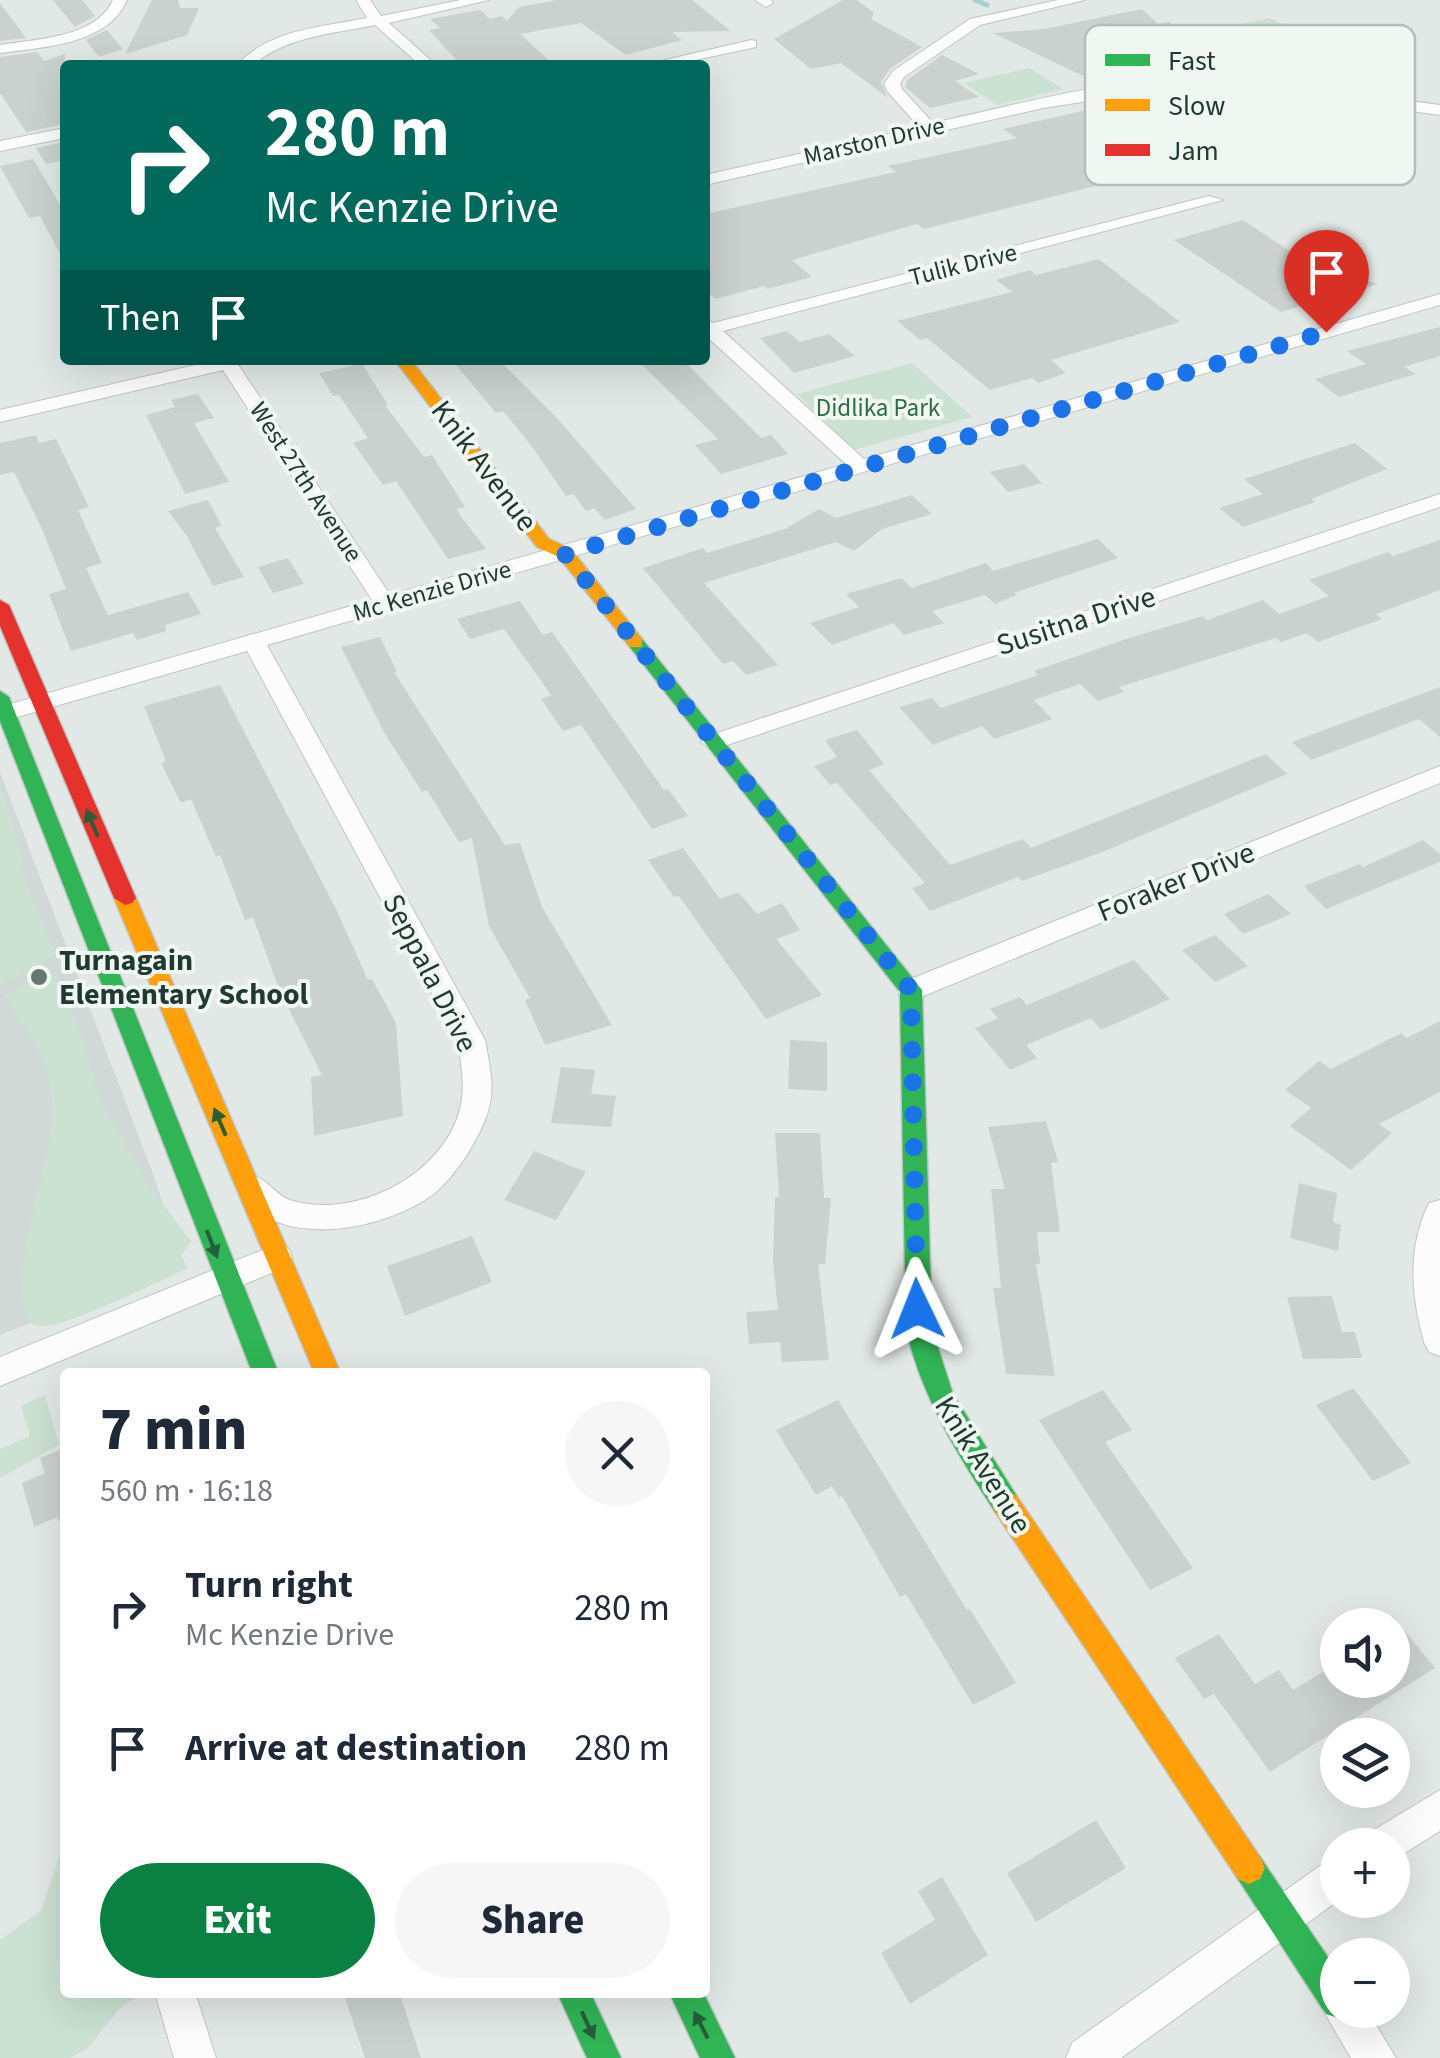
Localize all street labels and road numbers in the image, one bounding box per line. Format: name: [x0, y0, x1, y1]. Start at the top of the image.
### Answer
street label: Marston Drive: [800, 107, 948, 175]
street label: Tulik Drive: [905, 234, 1021, 296]
street label: Knik Avenue: [420, 391, 548, 541]
street label: West 27th Avenue: [241, 395, 371, 569]
street label: Mc Kenzie Drive: [349, 551, 515, 631]
street label: Susitna Drive: [991, 575, 1161, 667]
street label: Foraker Drive: [1091, 831, 1261, 933]
street label: Seppala Drive: [372, 886, 488, 1060]
street label: Knik Avenue: [924, 1388, 1042, 1542]

